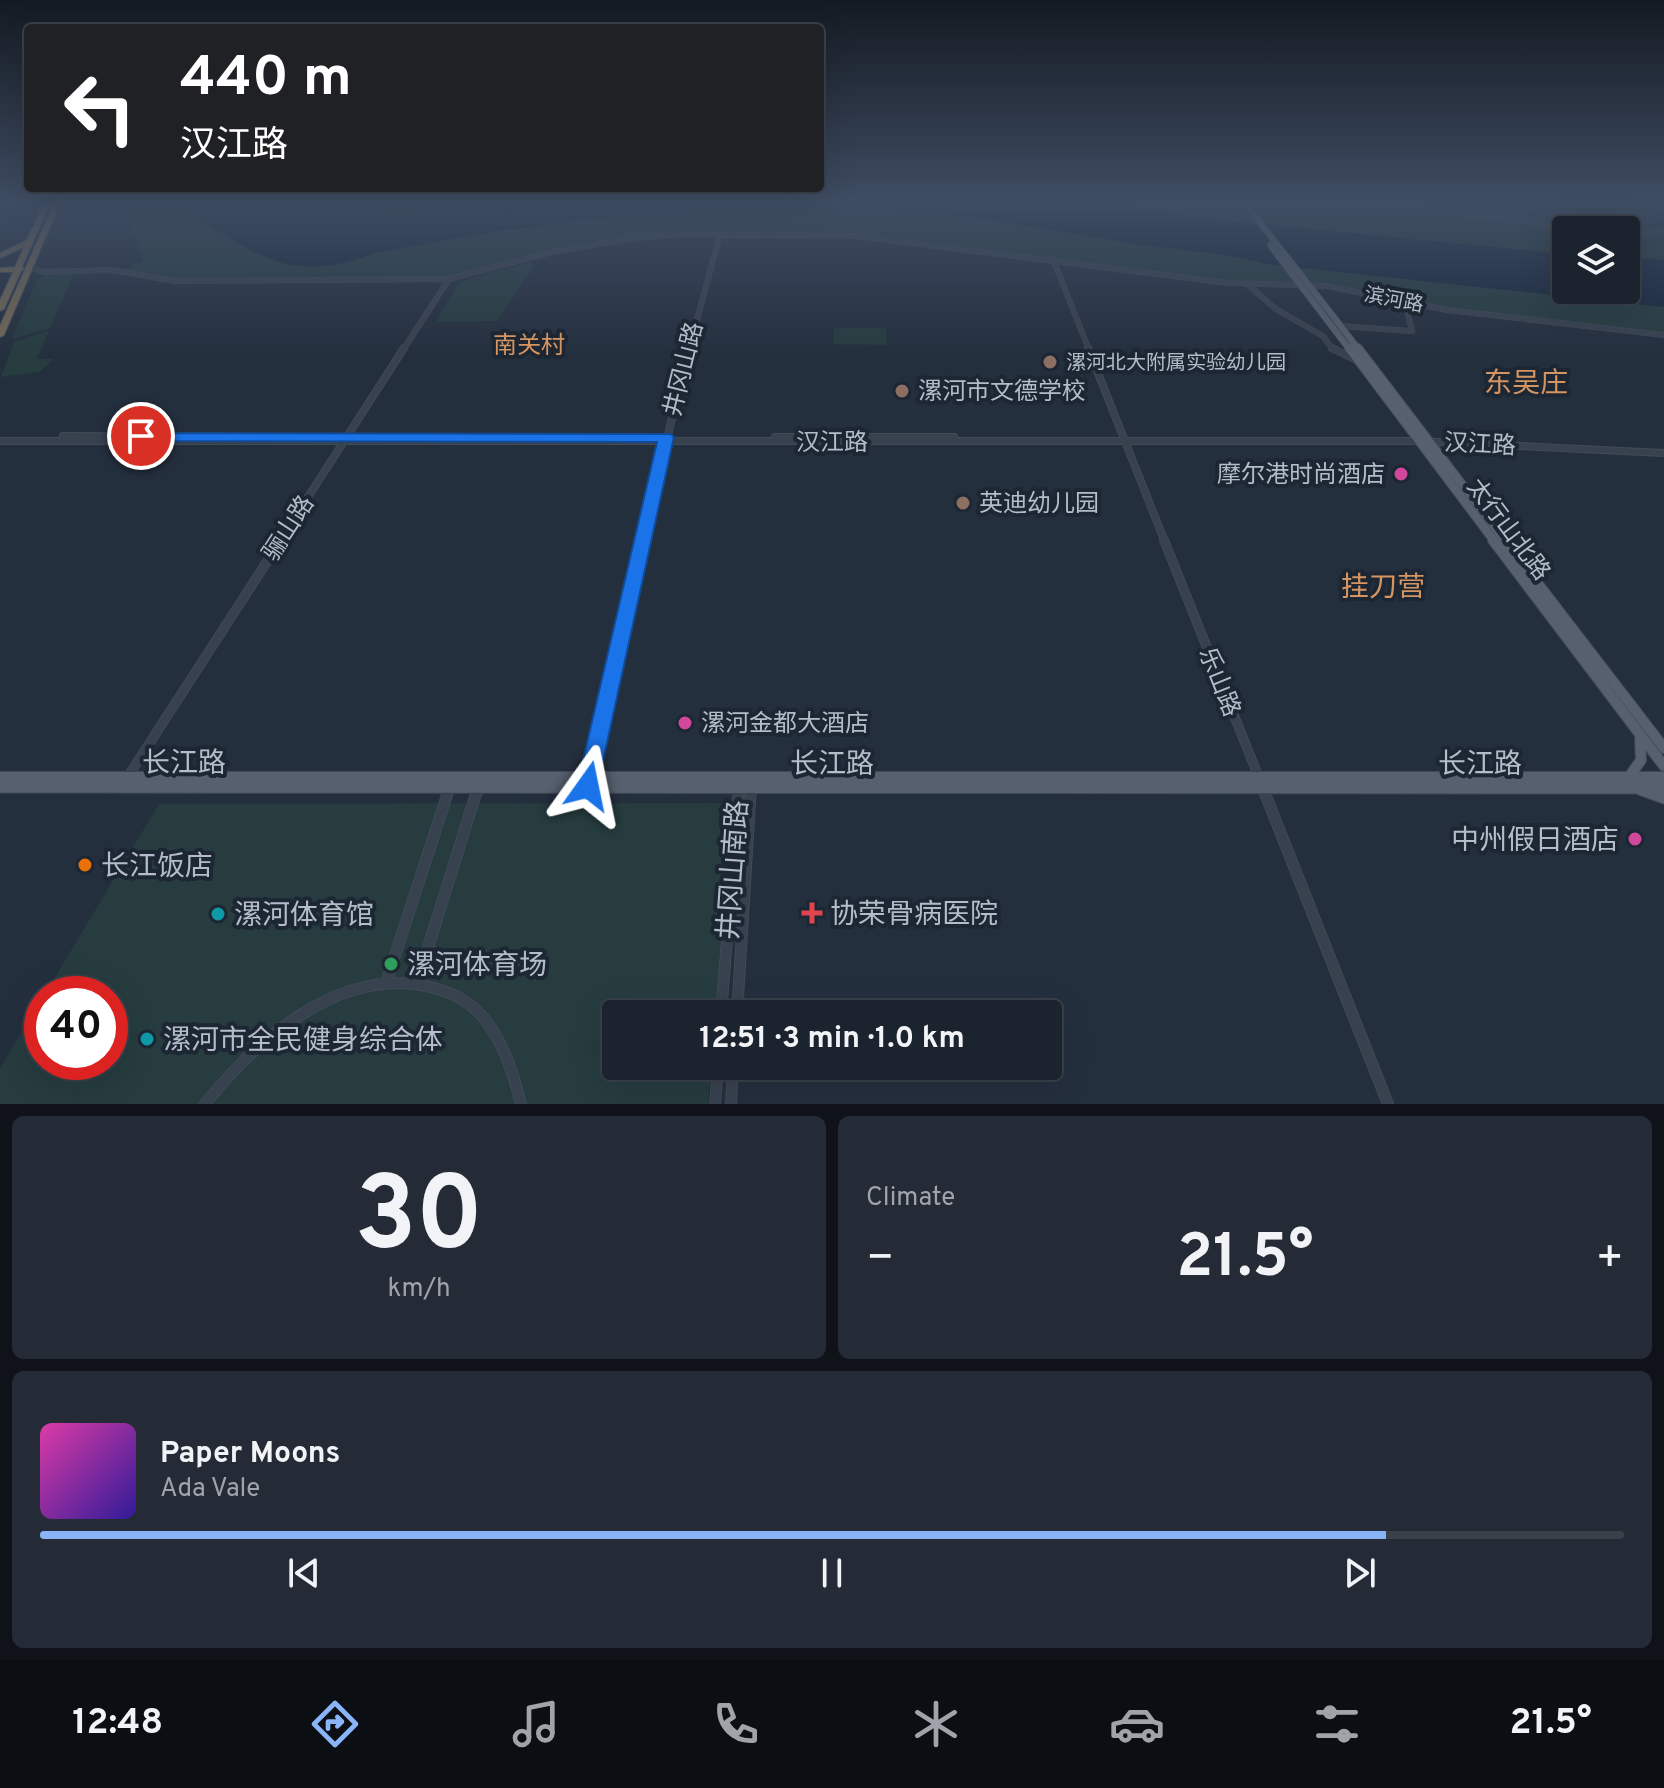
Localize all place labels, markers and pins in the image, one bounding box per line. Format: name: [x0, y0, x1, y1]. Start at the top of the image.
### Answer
place label: 漯河北大附属实验幼儿园: [1066, 351, 1286, 377]
marker: 漯河北大附属实验幼儿园: [1041, 353, 1059, 371]
place label: 漯河市文德学校: [918, 378, 1086, 408]
marker: 漯河市文德学校: [893, 382, 911, 400]
pin: [107, 402, 175, 470]
place label: 摩尔港时尚酒店: [1217, 461, 1385, 491]
marker: 摩尔港时尚酒店: [1392, 465, 1410, 483]
place label: 英迪幼儿园: [979, 490, 1099, 520]
marker: 英迪幼儿园: [954, 494, 972, 512]
place label: 漯河金都大酒店: [701, 710, 869, 740]
marker: 漯河金都大酒店: [676, 714, 694, 732]
place label: 中州假日酒店: [1451, 824, 1619, 860]
marker: 中州假日酒店: [1626, 830, 1644, 848]
place label: 长江饭店: [101, 850, 213, 886]
marker: 长江饭店: [76, 856, 94, 874]
place label: 协荣骨病医院: [830, 898, 998, 934]
place label: 漯河体育馆: [234, 899, 374, 935]
marker: 协荣骨病医院: [801, 902, 823, 924]
marker: 漯河体育馆: [209, 905, 227, 923]
place label: 漯河体育场: [407, 949, 547, 985]
marker: 漯河体育场: [382, 955, 400, 973]
place label: 漯河市全民健身综合体: [163, 1024, 443, 1060]
marker: 漯河市全民健身综合体: [138, 1030, 156, 1048]

